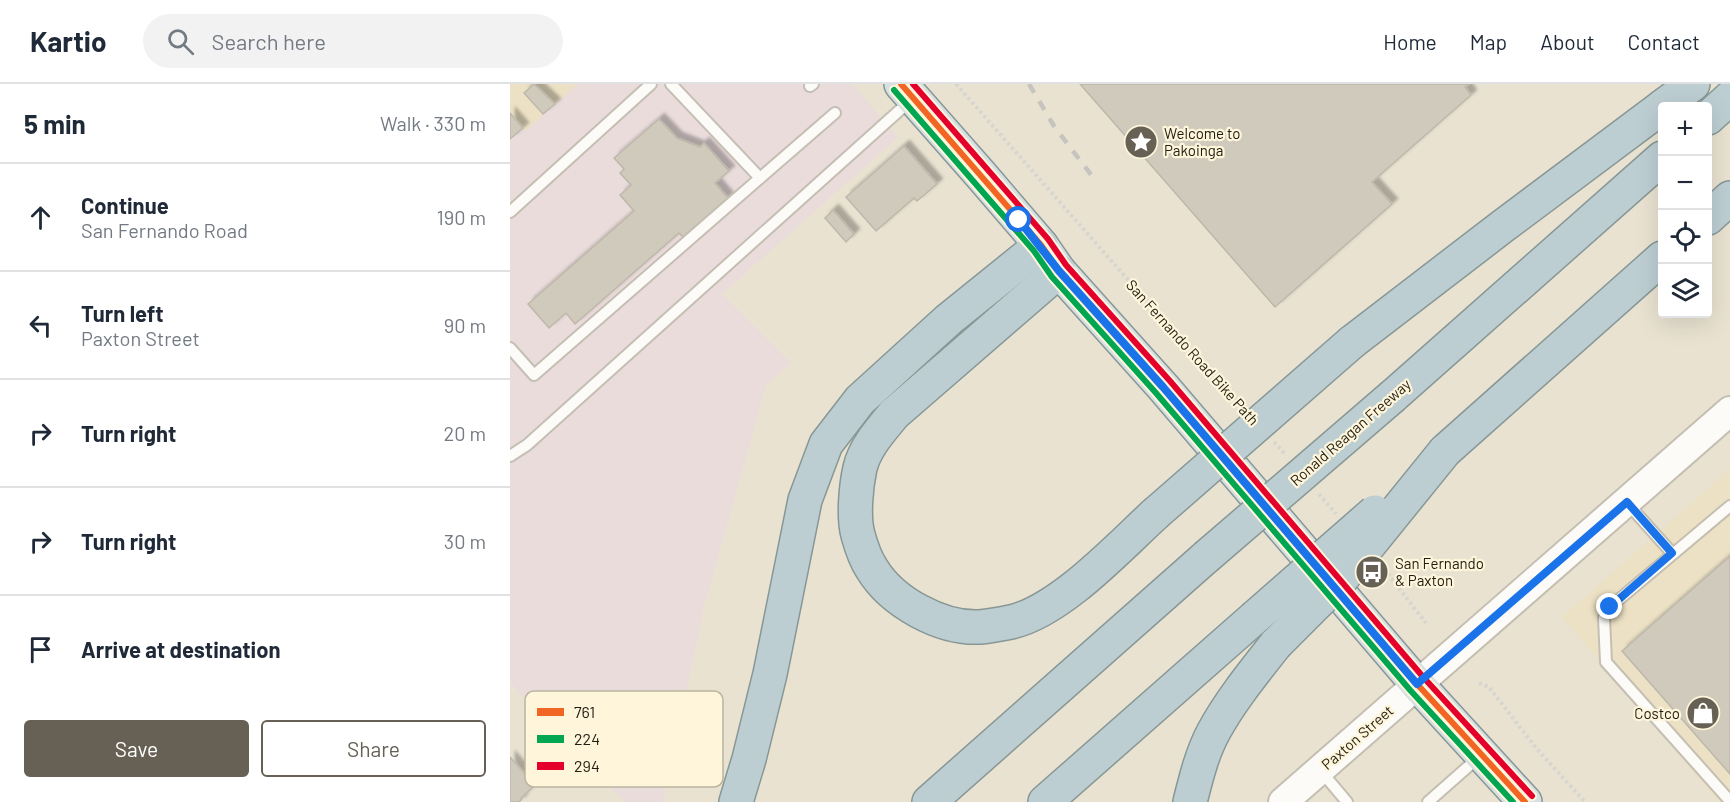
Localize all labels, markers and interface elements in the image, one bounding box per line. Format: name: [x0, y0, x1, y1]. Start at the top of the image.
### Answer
search box: [143, 14, 563, 68]
text: Kartio: [30, 24, 107, 58]
icon: search: [164, 25, 197, 58]
text: Search here: [212, 28, 326, 54]
text: Home: [1383, 29, 1437, 54]
text: Map: [1470, 29, 1507, 54]
text: About: [1540, 29, 1595, 54]
text: Contact: [1628, 29, 1700, 54]
map controls: [1658, 102, 1712, 318]
button: +: [1658, 102, 1712, 156]
text: 5 min: [24, 108, 86, 139]
text: Walk · 330 m: [380, 111, 486, 135]
place icon: Welcome to Pakoinga: [1123, 124, 1159, 160]
place label: Welcome to Pakoinga: [1164, 124, 1241, 159]
button: −: [1658, 156, 1712, 210]
text: Continue: [81, 192, 169, 218]
icon: ahead: [24, 201, 57, 234]
text: 190 m: [437, 205, 486, 229]
route start: [1005, 206, 1031, 232]
button: locate: [1658, 210, 1712, 264]
text: San Fernando Road: [81, 218, 248, 242]
button: layers: [1658, 264, 1712, 318]
street label: San Fernando Road Bike Path: [1123, 276, 1263, 428]
text: Turn left: [81, 300, 164, 326]
icon: left: [24, 309, 57, 342]
text: 90 m: [444, 313, 486, 337]
text: Paxton Street: [81, 326, 200, 350]
street label: Ronald Reagan Freeway: [1286, 375, 1414, 489]
icon: right: [24, 417, 57, 450]
text: Turn right: [81, 420, 176, 446]
text: 20 m: [443, 421, 486, 445]
icon: right: [24, 525, 57, 558]
text: Turn right: [81, 528, 176, 554]
text: 30 m: [444, 529, 486, 553]
bus stop icon: San Fernando & Paxton: [1354, 554, 1390, 590]
place label: San Fernando & Paxton: [1395, 554, 1484, 589]
route end: [1596, 593, 1622, 619]
icon: arrive: [24, 633, 57, 666]
text: Arrive at destination: [81, 636, 280, 662]
legend: [525, 691, 723, 787]
shop icon: Costco: [1685, 695, 1721, 731]
street label: Paxton Street: [1317, 701, 1397, 773]
text: 761: [574, 702, 595, 721]
place label: Costco: [1634, 704, 1680, 722]
button: Save: [24, 720, 249, 777]
button: Share: [261, 720, 486, 777]
text: 224: [574, 729, 600, 748]
text: 294: [574, 756, 600, 775]

